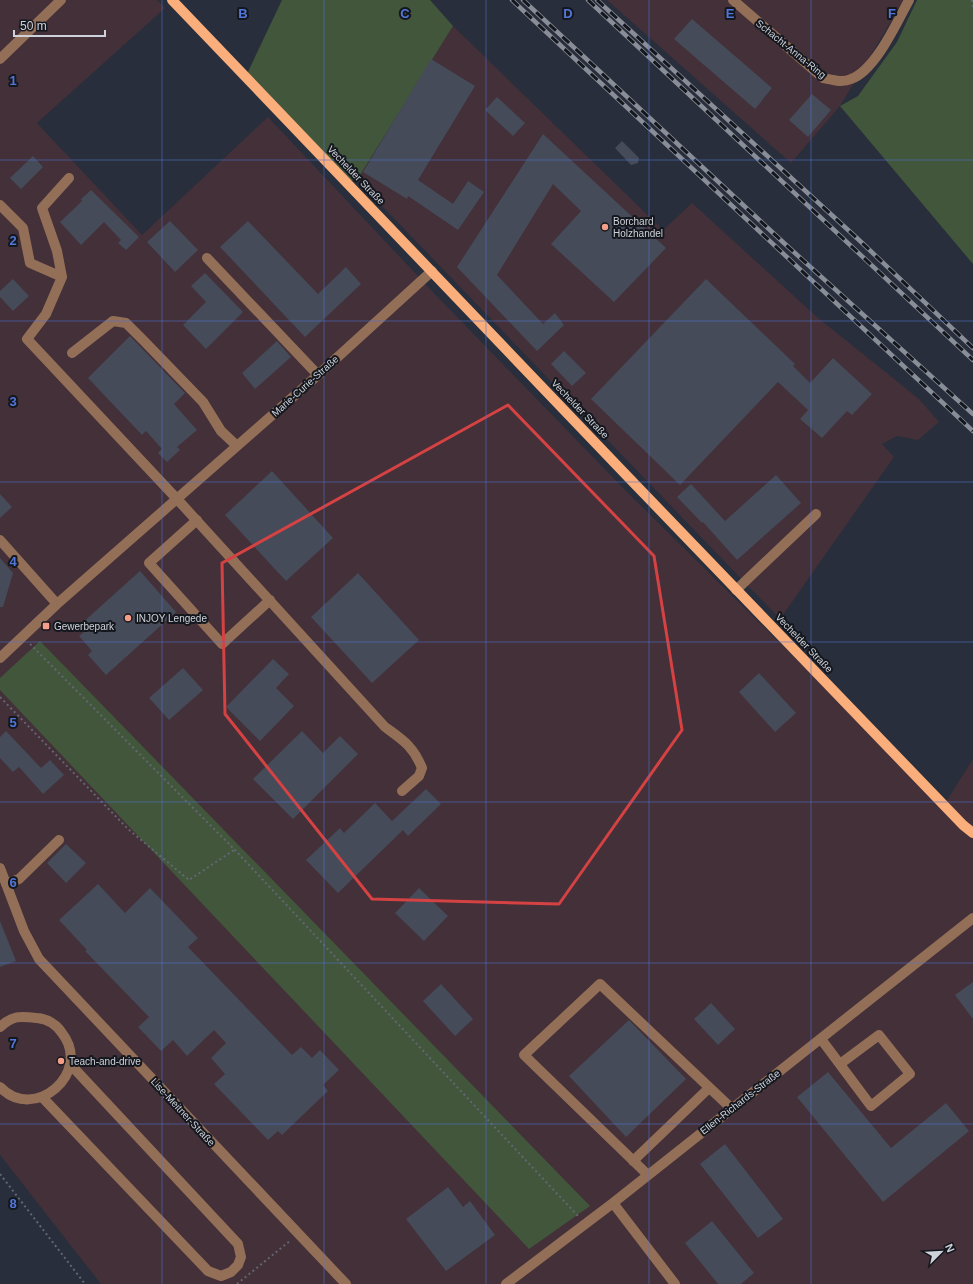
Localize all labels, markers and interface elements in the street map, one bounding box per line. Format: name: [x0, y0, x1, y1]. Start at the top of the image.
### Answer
text: B: [238, 6, 248, 21]
text: C: [400, 6, 410, 21]
text: D: [563, 6, 573, 21]
text: E: [726, 6, 735, 21]
text: F: [888, 6, 896, 21]
scale bar: [14, 12, 105, 38]
street label: Schacht-Anna-Ring: [754, 17, 828, 81]
text: 50 m: [20, 19, 47, 33]
text: 1: [9, 73, 17, 88]
street label: Vechelder Straße: [325, 143, 387, 207]
place label: Borchard Holzhandel: [613, 216, 663, 239]
marker: Borchard Holzhandel: [600, 222, 610, 232]
text: 2: [9, 233, 17, 248]
street label: Marie-Curie-Straße: [270, 353, 341, 419]
street label: Vechelder Straße: [549, 377, 611, 441]
text: 3: [9, 394, 17, 409]
text: 4: [9, 554, 17, 569]
street label: Vechelder Straße: [773, 611, 835, 675]
marker: INJOY Lengede: [123, 613, 133, 623]
place label: INJOY Lengede: [136, 613, 207, 624]
marker: Gewerbepark: [41, 621, 51, 631]
place label: Gewerbepark: [54, 621, 115, 632]
text: 5: [9, 715, 17, 730]
text: 6: [9, 875, 17, 890]
text: 7: [9, 1036, 17, 1051]
marker: Teach-and-drive: [56, 1056, 66, 1066]
place label: Teach-and-drive: [69, 1056, 141, 1067]
street label: Ellen-Richards-Straße: [698, 1067, 782, 1137]
street label: Lise-Meitner-Straße: [149, 1076, 217, 1148]
text: 8: [9, 1196, 17, 1211]
north arrow: [921, 1232, 961, 1272]
text: N: [943, 1242, 957, 1254]

